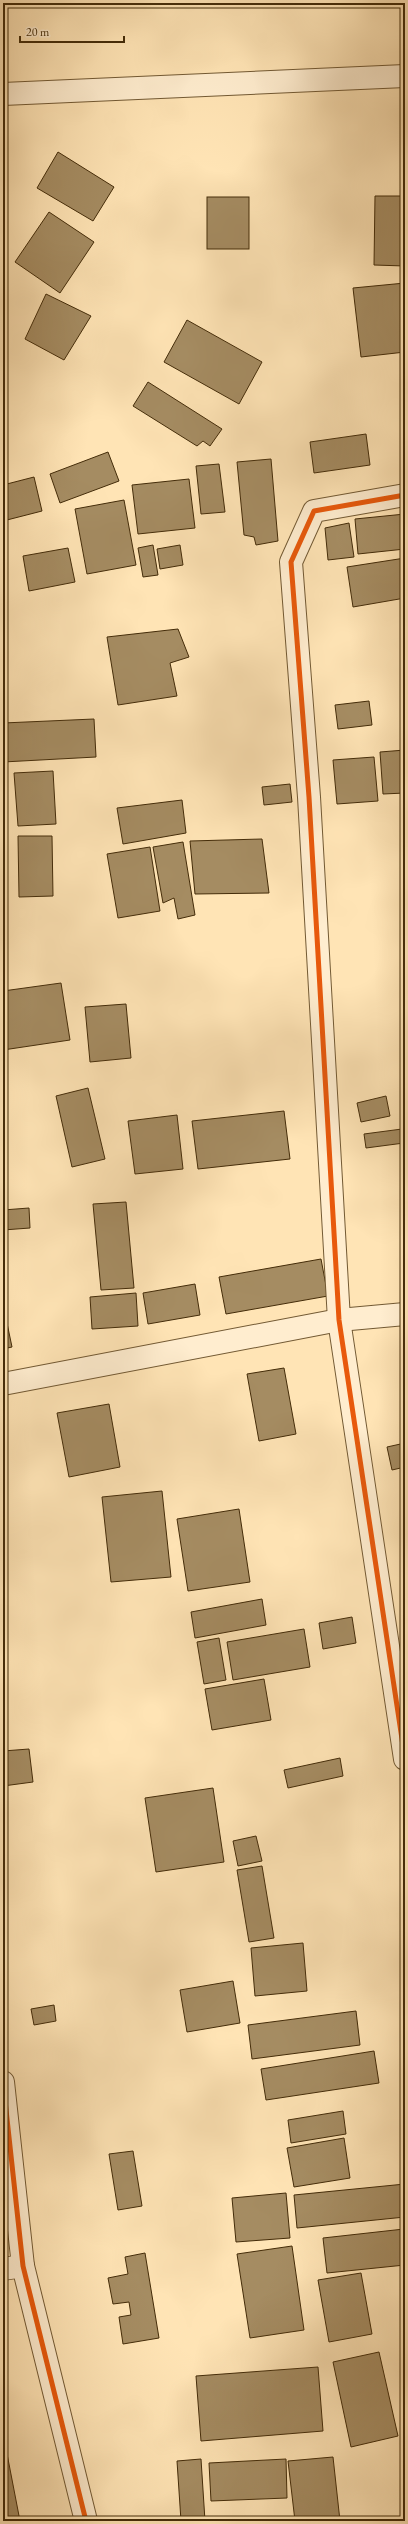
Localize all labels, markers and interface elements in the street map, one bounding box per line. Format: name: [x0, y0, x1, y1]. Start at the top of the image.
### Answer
scale bar: [20, 18, 124, 44]
text: 20 m: [26, 24, 50, 40]

